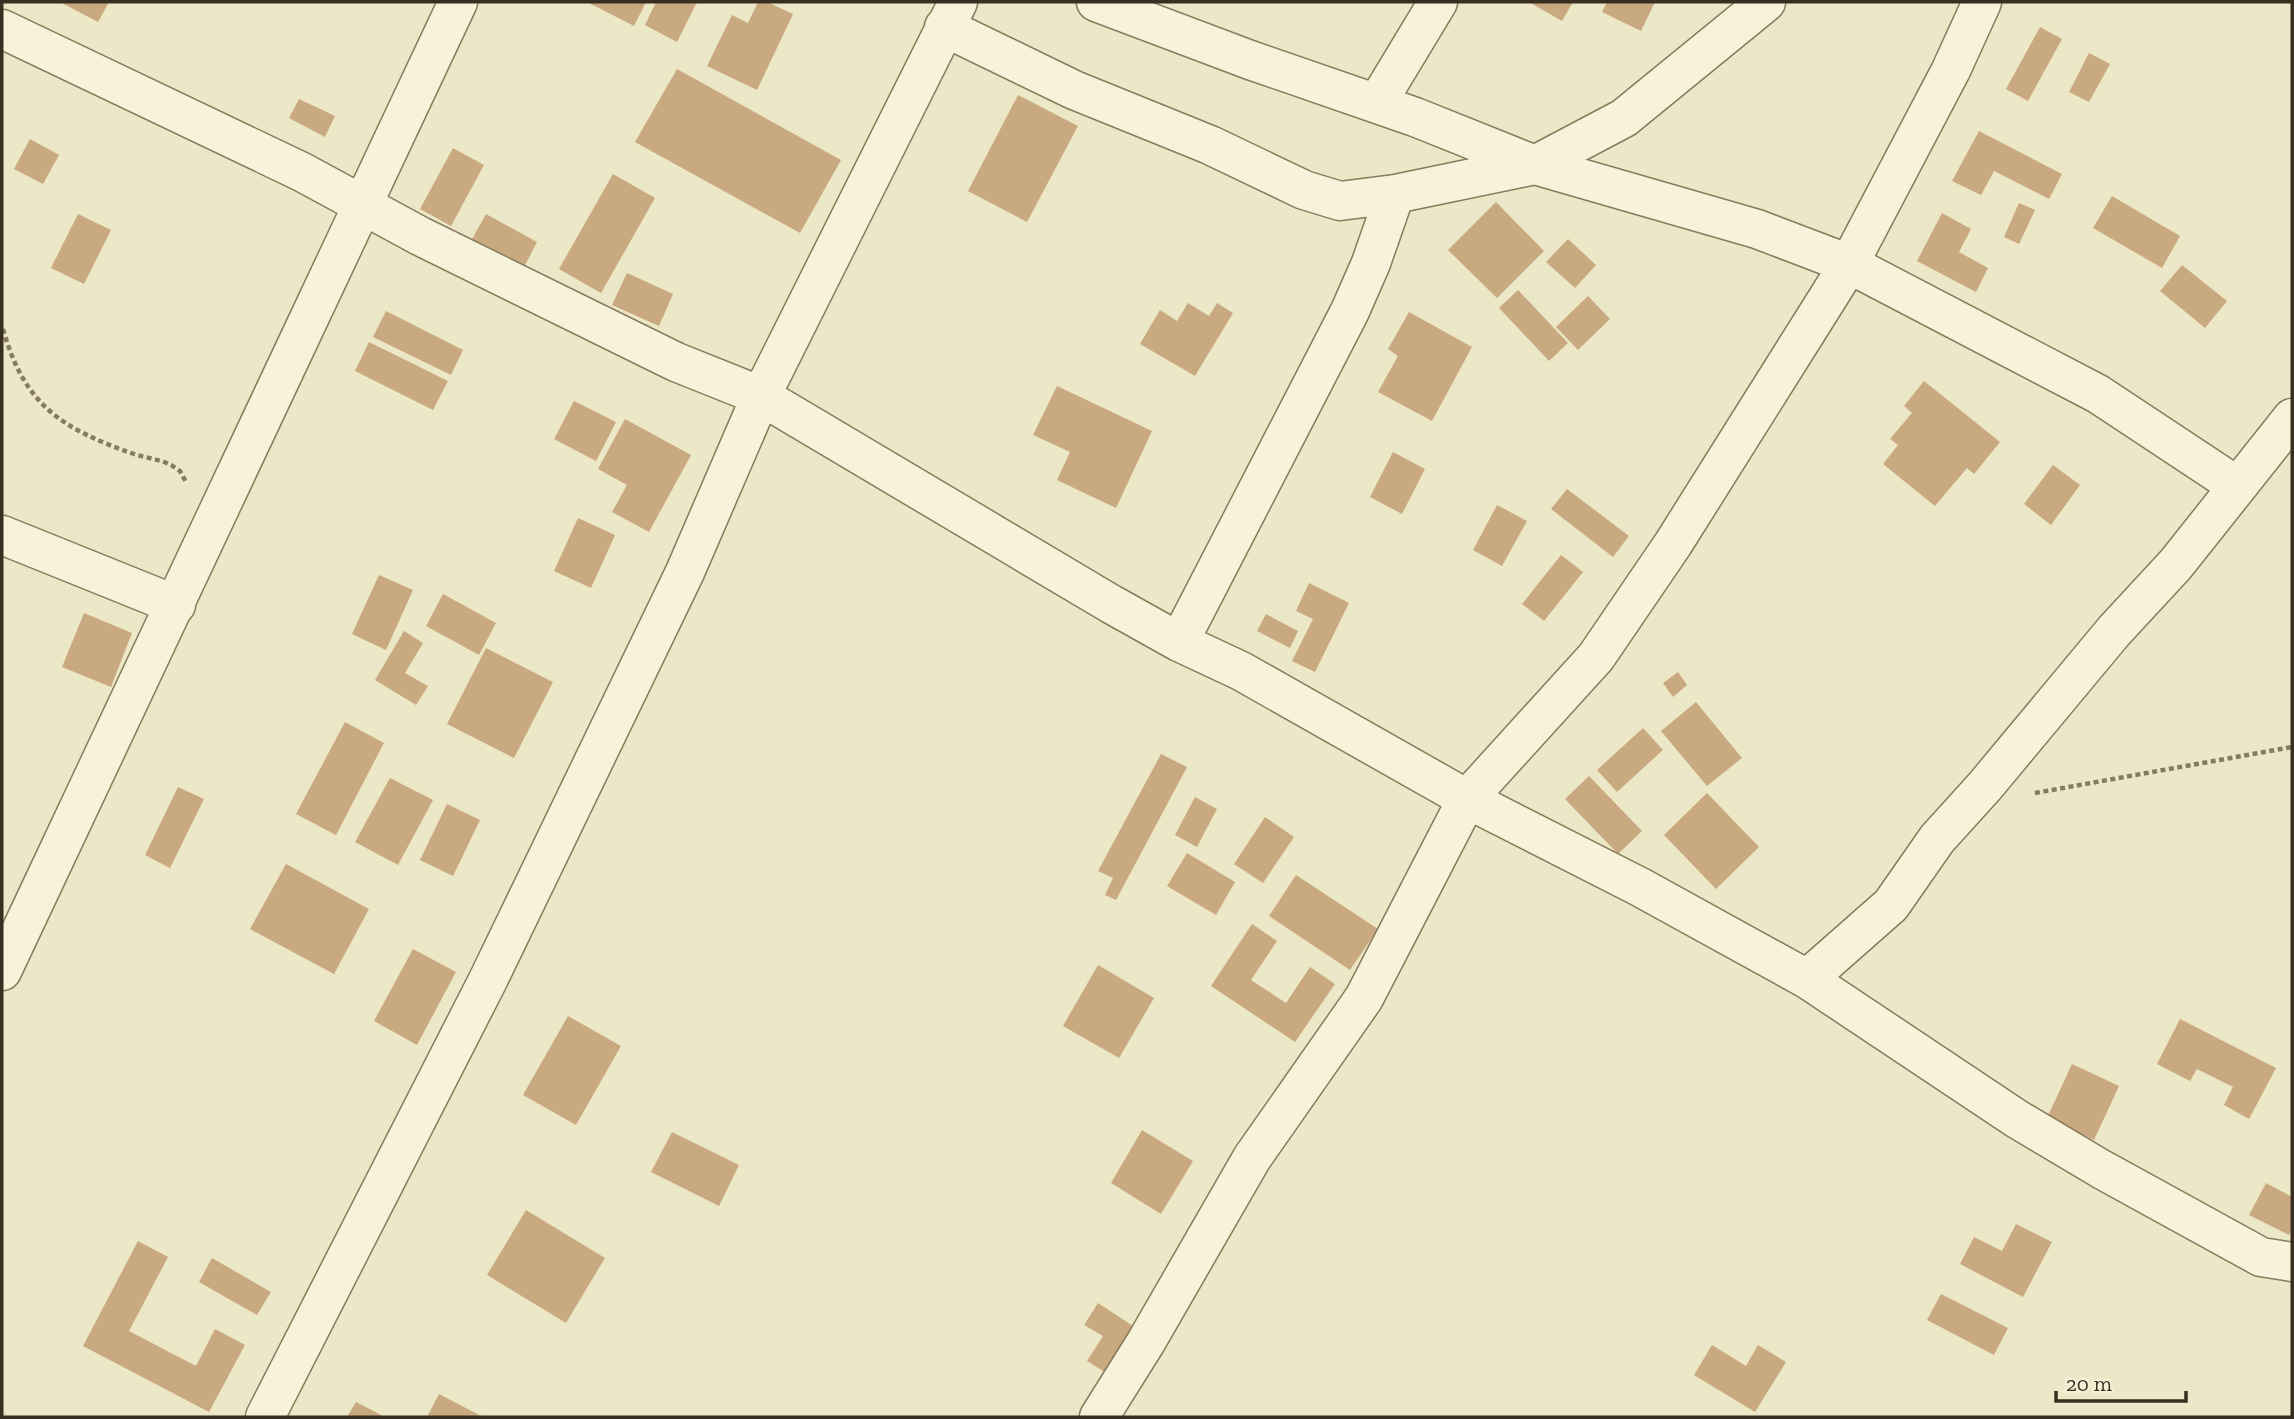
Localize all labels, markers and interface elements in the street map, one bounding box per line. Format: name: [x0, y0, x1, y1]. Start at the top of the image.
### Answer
scale bar: [2056, 1360, 2186, 1404]
text: 20 m: [2066, 1371, 2112, 1396]

